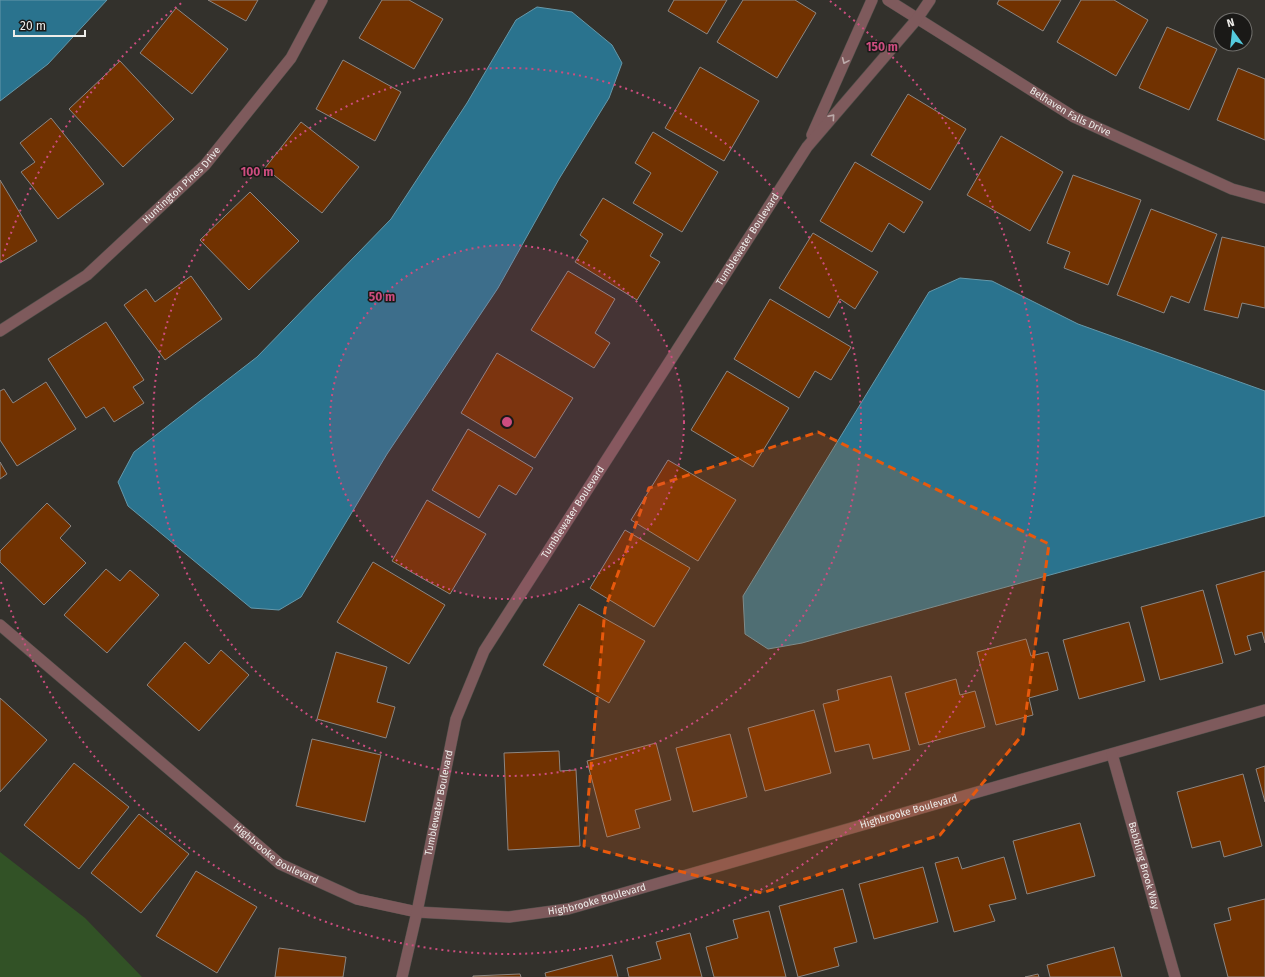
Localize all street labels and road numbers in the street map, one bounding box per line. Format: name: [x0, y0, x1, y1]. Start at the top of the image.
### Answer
street label: Belhaven Falls Drive: [1027, 85, 1113, 139]
street label: Huntington Pines Drive: [140, 144, 223, 226]
street label: Tumblewater Boulevard: [714, 191, 782, 288]
street label: Tumblewater Boulevard: [539, 464, 607, 561]
street label: Tumblewater Boulevard: [423, 749, 456, 857]
street label: Highbrooke Boulevard: [858, 792, 959, 831]
street label: Highbrooke Boulevard: [231, 821, 320, 887]
street label: Babbling Brook Way: [1125, 821, 1162, 911]
street label: Highbrooke Boulevard: [547, 881, 647, 918]

